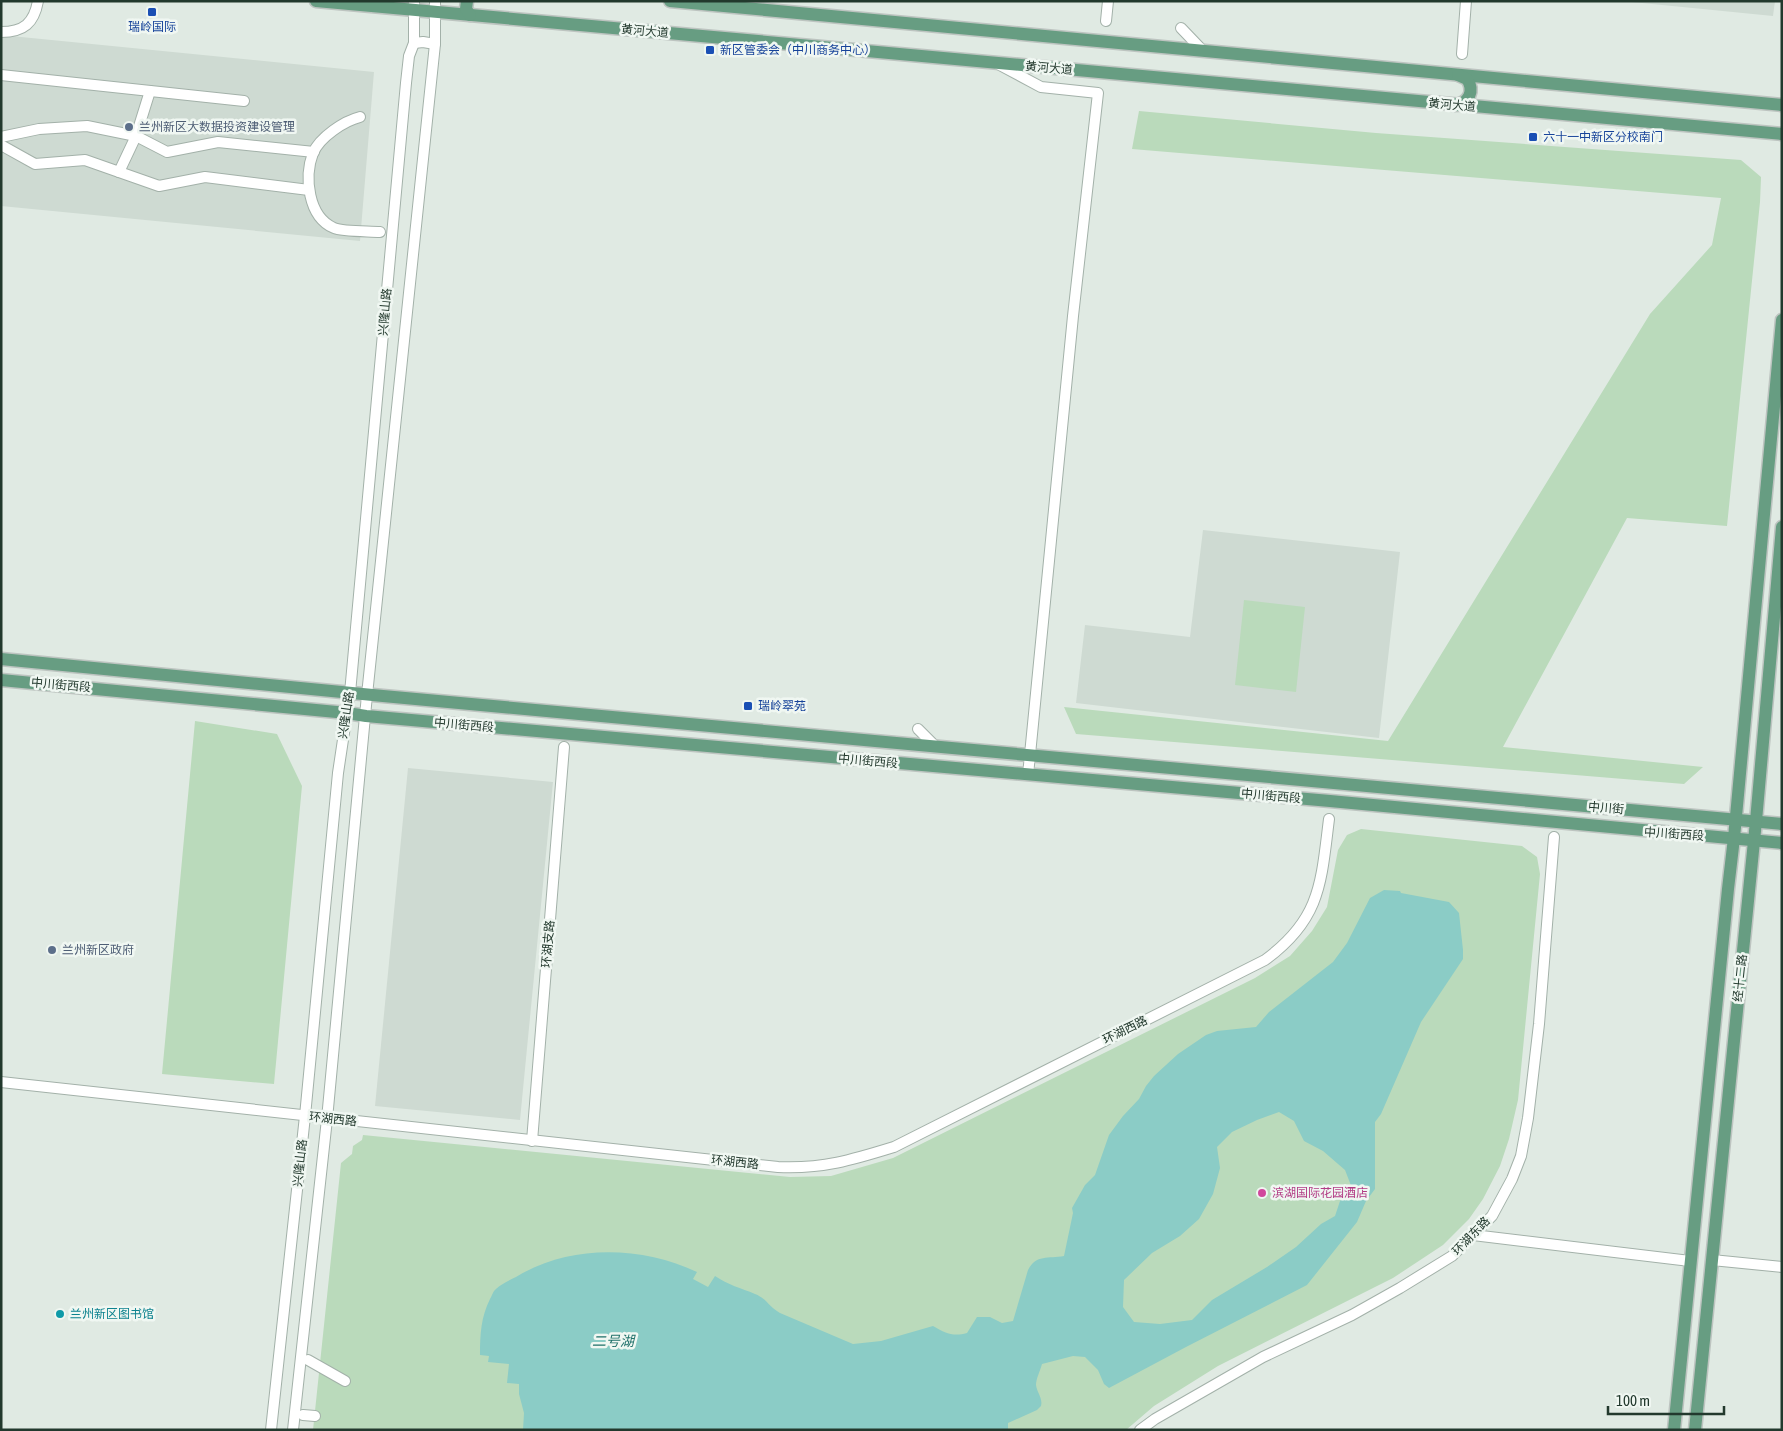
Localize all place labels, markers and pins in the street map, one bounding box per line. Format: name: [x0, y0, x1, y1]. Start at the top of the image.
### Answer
marker: 瑞岭国际: [146, 6, 158, 18]
place label: 瑞岭国际: [128, 20, 176, 34]
place label: 新区管委会（中川商务中心）: [720, 43, 876, 57]
marker: 新区管委会（中川商务中心）: [704, 44, 716, 56]
place label: 兰州新区大数据投资建设管理: [139, 120, 295, 134]
marker: 兰州新区大数据投资建设管理: [123, 121, 135, 133]
place label: 六十一中新区分校南门: [1543, 130, 1663, 144]
marker: 六十一中新区分校南门: [1527, 131, 1539, 143]
place label: 瑞岭翠苑: [758, 699, 806, 713]
marker: 瑞岭翠苑: [742, 700, 754, 712]
place label: 兰州新区政府: [62, 943, 134, 957]
marker: 兰州新区政府: [46, 944, 58, 956]
place label: 滨湖国际花园酒店: [1272, 1186, 1368, 1200]
marker: 滨湖国际花园酒店: [1256, 1187, 1268, 1199]
place label: 兰州新区图书馆: [70, 1307, 154, 1321]
marker: 兰州新区图书馆: [54, 1308, 66, 1320]

